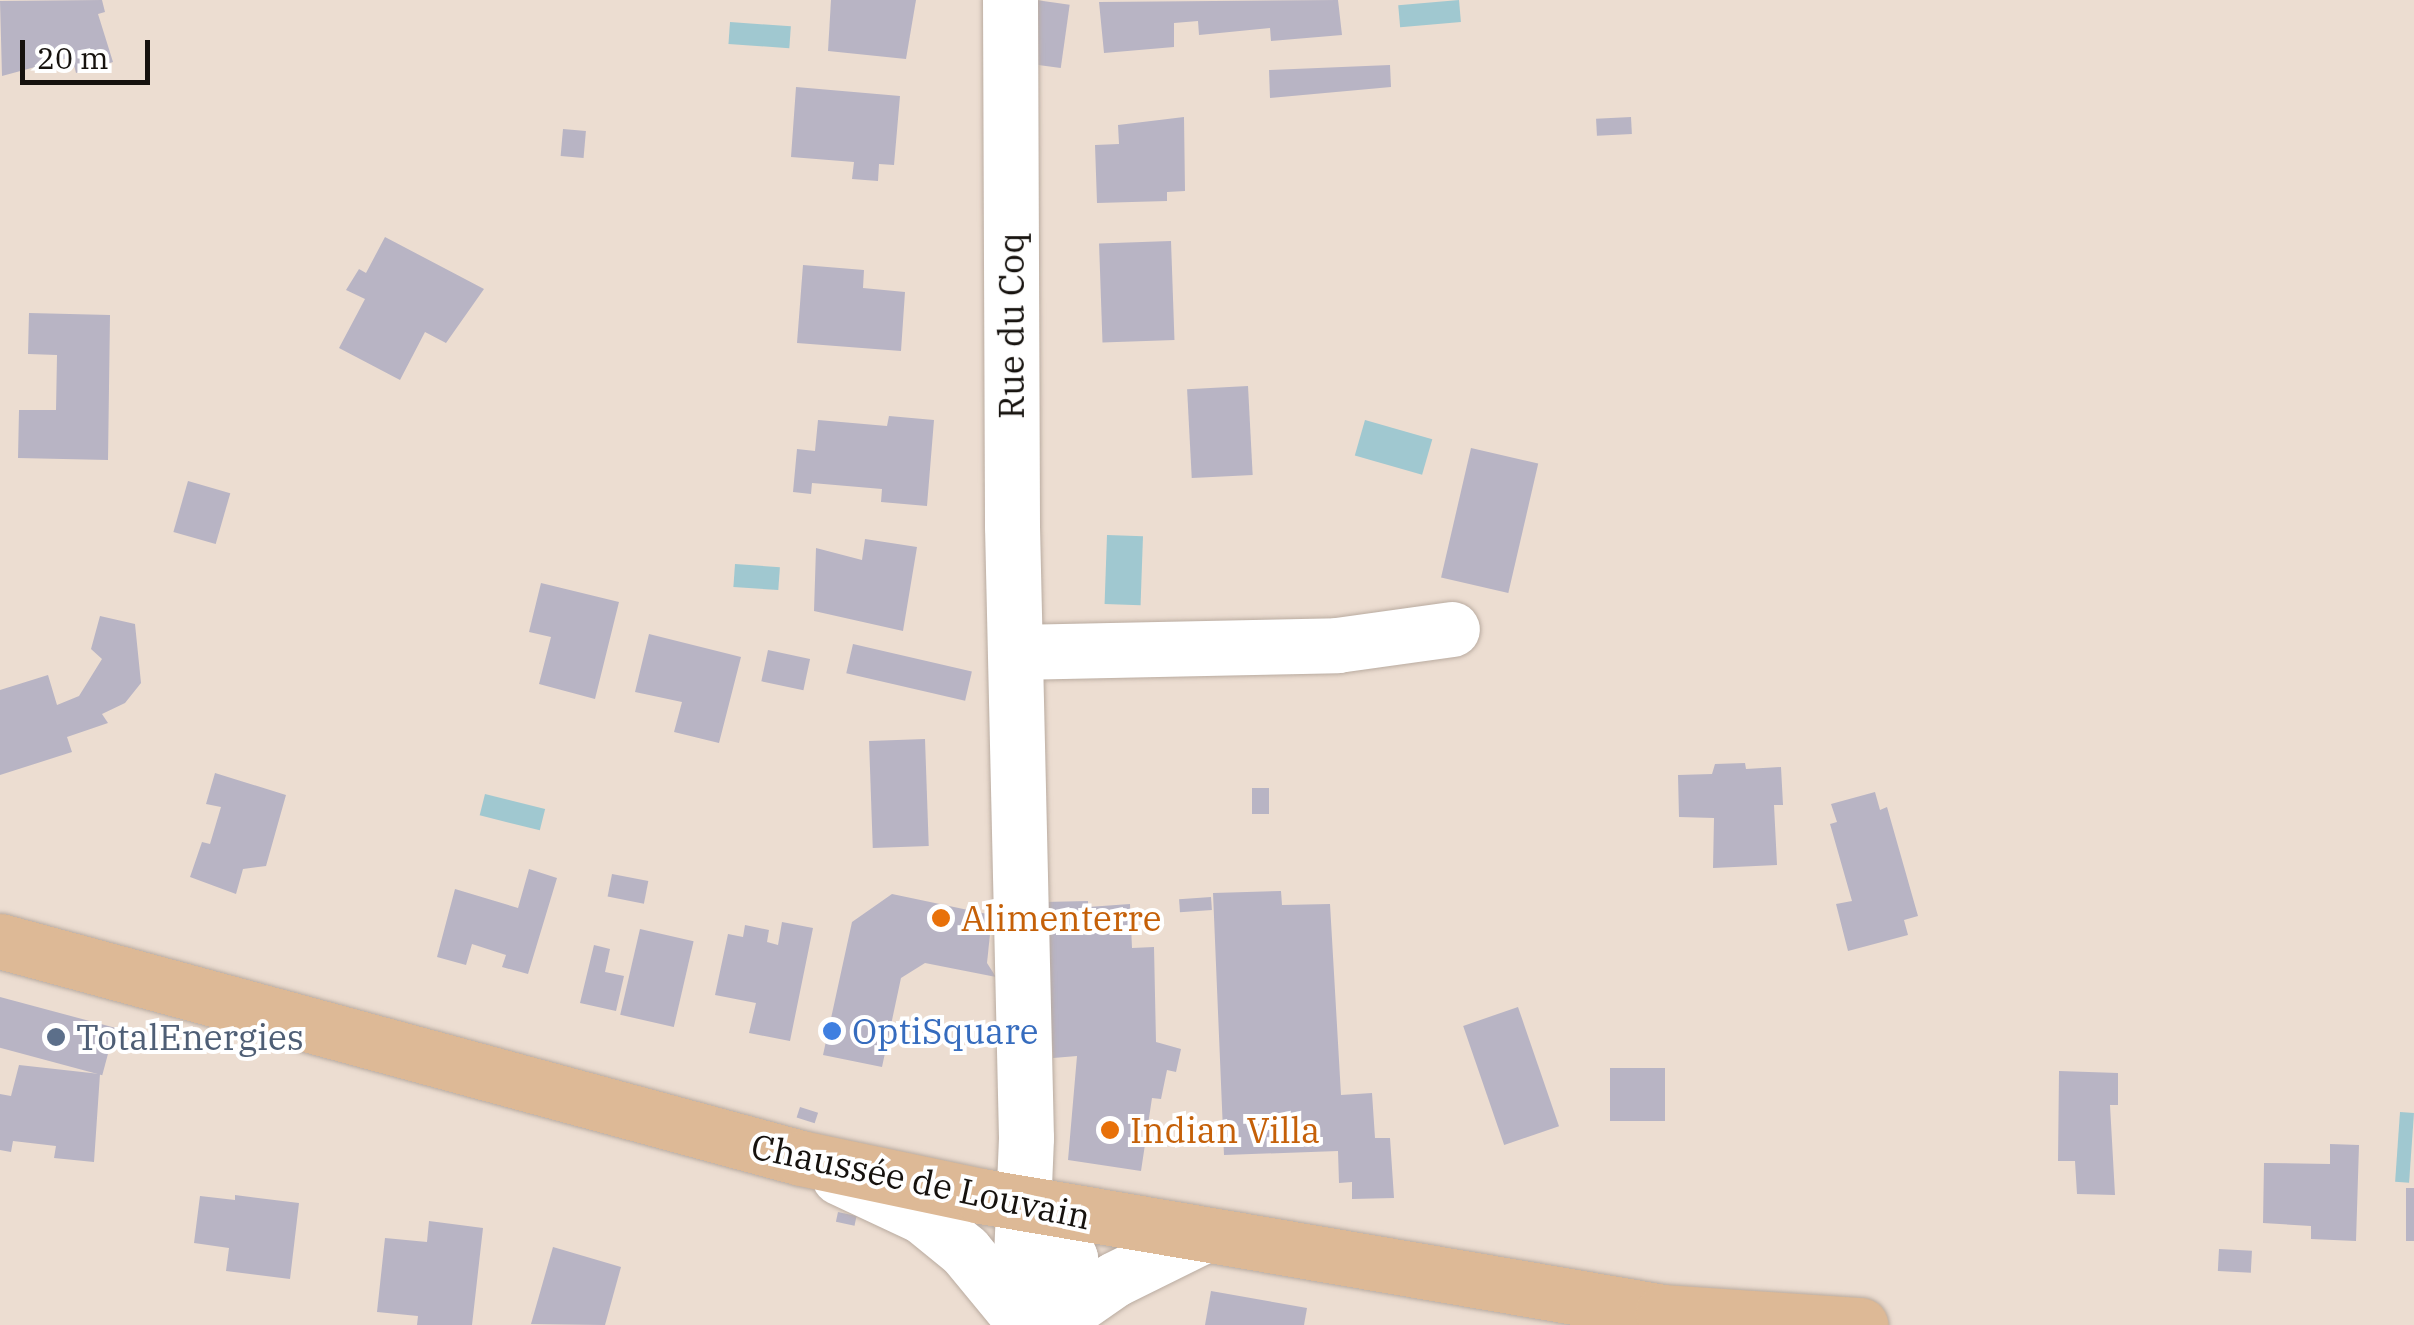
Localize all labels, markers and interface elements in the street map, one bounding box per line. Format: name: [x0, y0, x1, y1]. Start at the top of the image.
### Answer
scale bar: [25, 20, 155, 82]
text: 20 m: [37, 38, 109, 77]
street label: Rue du Coq: [990, 233, 1032, 419]
place label: Alimenterre: [961, 897, 1162, 939]
marker: Alimenterre: [930, 907, 952, 929]
place label: OptiSquare: [852, 1010, 1038, 1052]
place label: TotalEnergies: [76, 1016, 304, 1058]
marker: OptiSquare: [821, 1020, 843, 1042]
marker: TotalEnergies: [45, 1026, 67, 1048]
place label: Indian Villa: [1130, 1109, 1320, 1151]
marker: Indian Villa: [1099, 1119, 1121, 1141]
street label: Chaussée de Louvain: [747, 1125, 1095, 1237]

